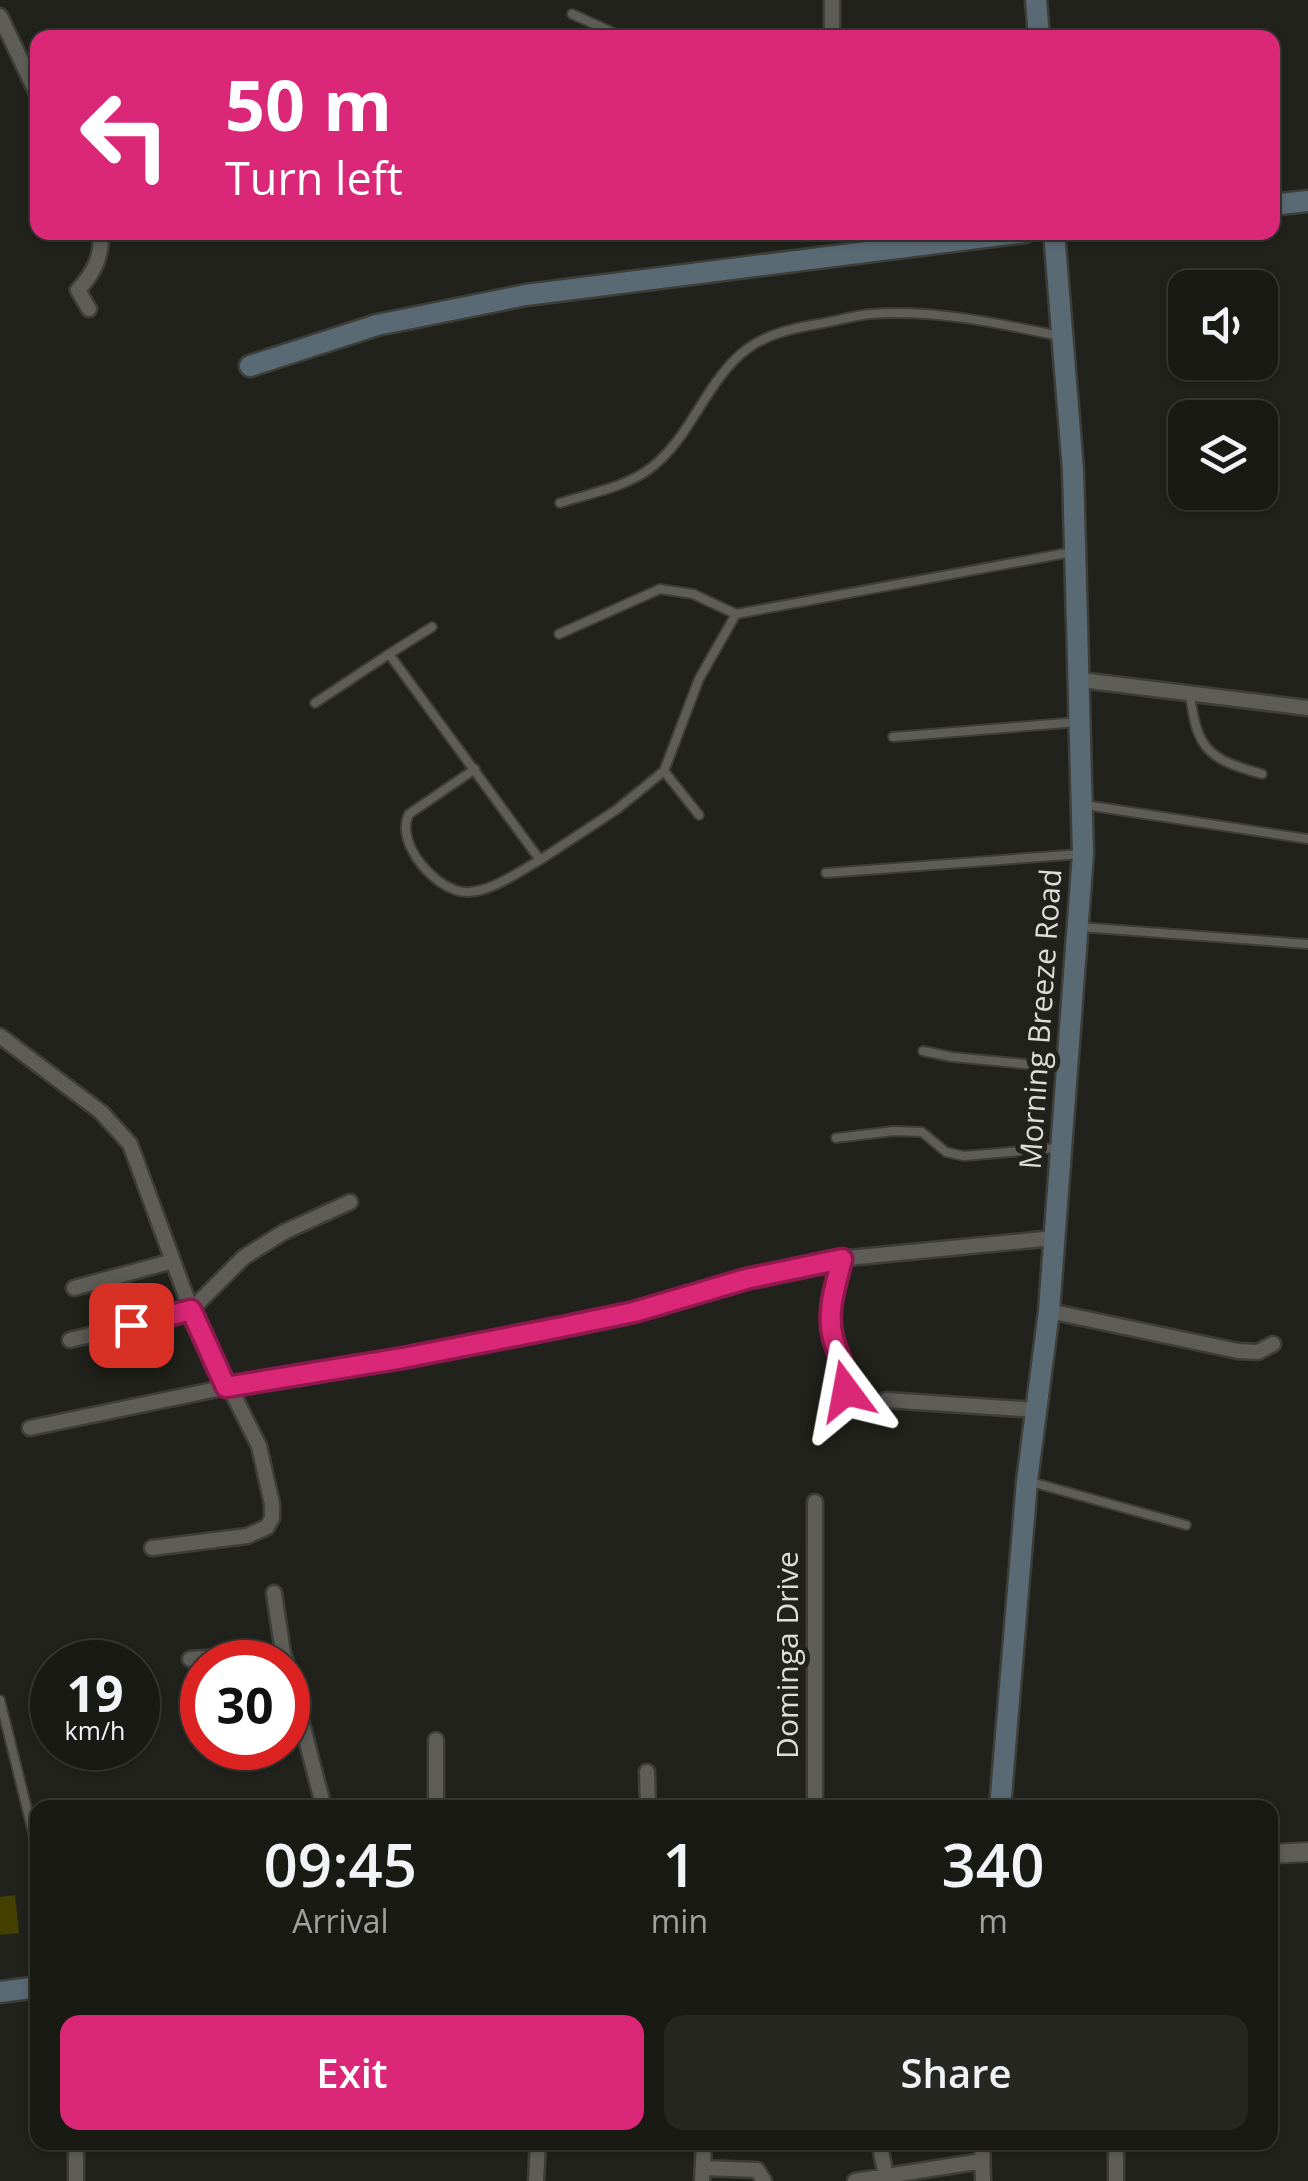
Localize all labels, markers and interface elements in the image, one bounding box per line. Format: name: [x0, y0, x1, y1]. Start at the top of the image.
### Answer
text: 50 m: [225, 56, 392, 152]
icon: left: [60, 70, 190, 200]
text: Turn left: [225, 147, 403, 208]
map controls: [1168, 270, 1278, 510]
button: sound: [1168, 270, 1278, 380]
button: layers: [1168, 400, 1278, 510]
street label: Morning Breeze Road: [1009, 867, 1070, 1171]
pin: [89, 1283, 174, 1368]
icon: arrive: [104, 1298, 159, 1353]
position arrow: [794, 1339, 898, 1443]
street label: Dominga Drive: [766, 1551, 807, 1759]
speed limit sign: 30: [180, 1640, 310, 1770]
text: 19: [66, 1659, 124, 1727]
text: km/h: [65, 1713, 125, 1747]
text: 09:45: [264, 1823, 417, 1905]
text: 1: [662, 1823, 697, 1905]
text: 340: [942, 1823, 1044, 1905]
text: Arrival: [292, 1899, 389, 1942]
text: min: [651, 1899, 708, 1942]
text: m: [978, 1899, 1008, 1942]
button: Exit: [60, 2015, 644, 2130]
button: Share: [664, 2015, 1248, 2130]

